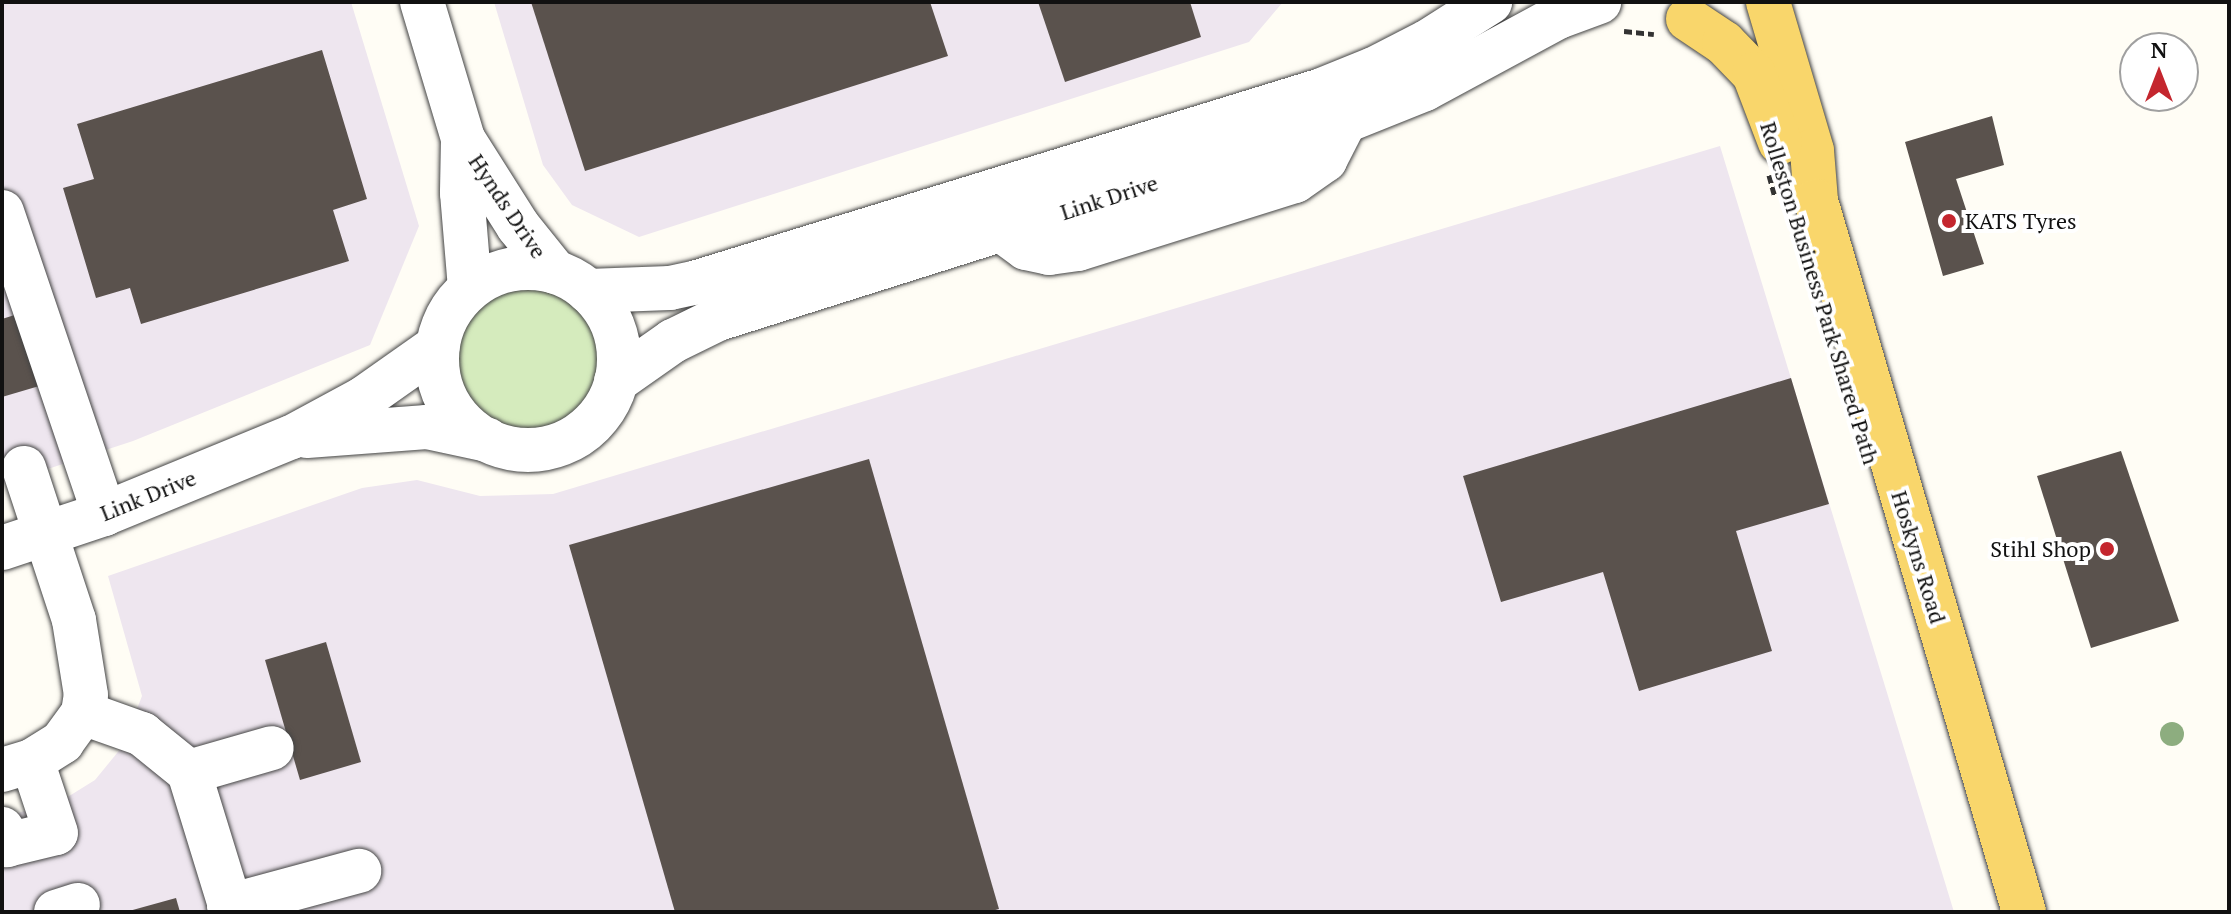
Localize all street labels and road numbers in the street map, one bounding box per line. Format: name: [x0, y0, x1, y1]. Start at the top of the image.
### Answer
street label: Rolleston Business Park Shared Path: [1755, 119, 1885, 467]
street label: Hynds Drive: [464, 149, 552, 263]
street label: Link Drive: [1057, 169, 1161, 225]
street label: Link Drive: [96, 464, 200, 526]
street label: Hoskyns Road: [1886, 488, 1952, 626]

